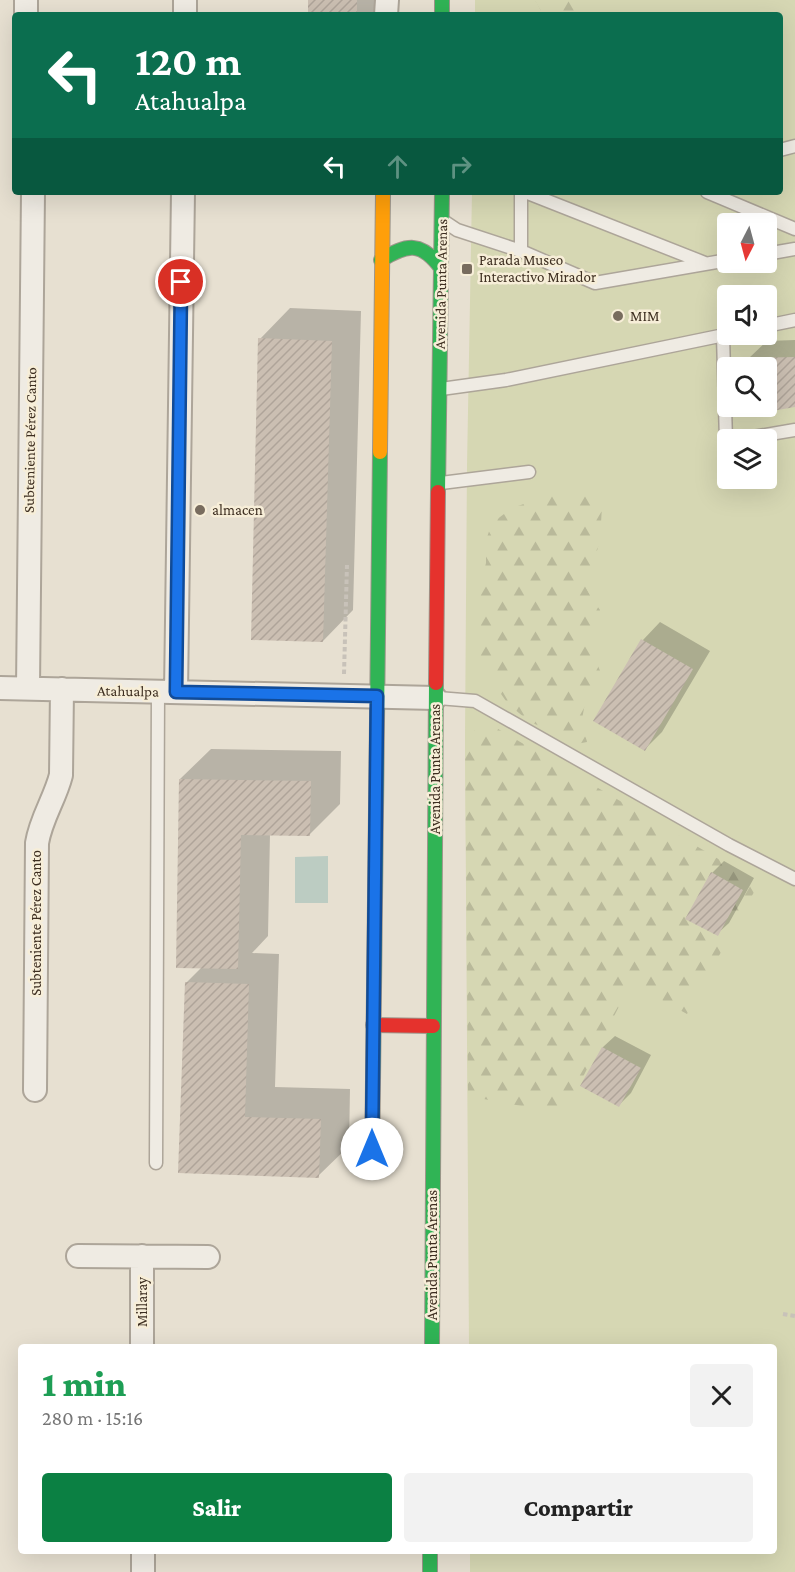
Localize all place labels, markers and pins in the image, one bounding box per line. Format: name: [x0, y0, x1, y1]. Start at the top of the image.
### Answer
place label: Parada Museo Interactivo Mirador: [479, 252, 597, 285]
pin: [155, 256, 206, 307]
marker: Parada Museo Interactivo Mirador: [460, 262, 474, 276]
place label: MIM: [630, 308, 659, 324]
marker: MIM: [611, 309, 625, 323]
place label: almacen: [212, 502, 263, 518]
marker: almacen: [193, 503, 207, 517]

